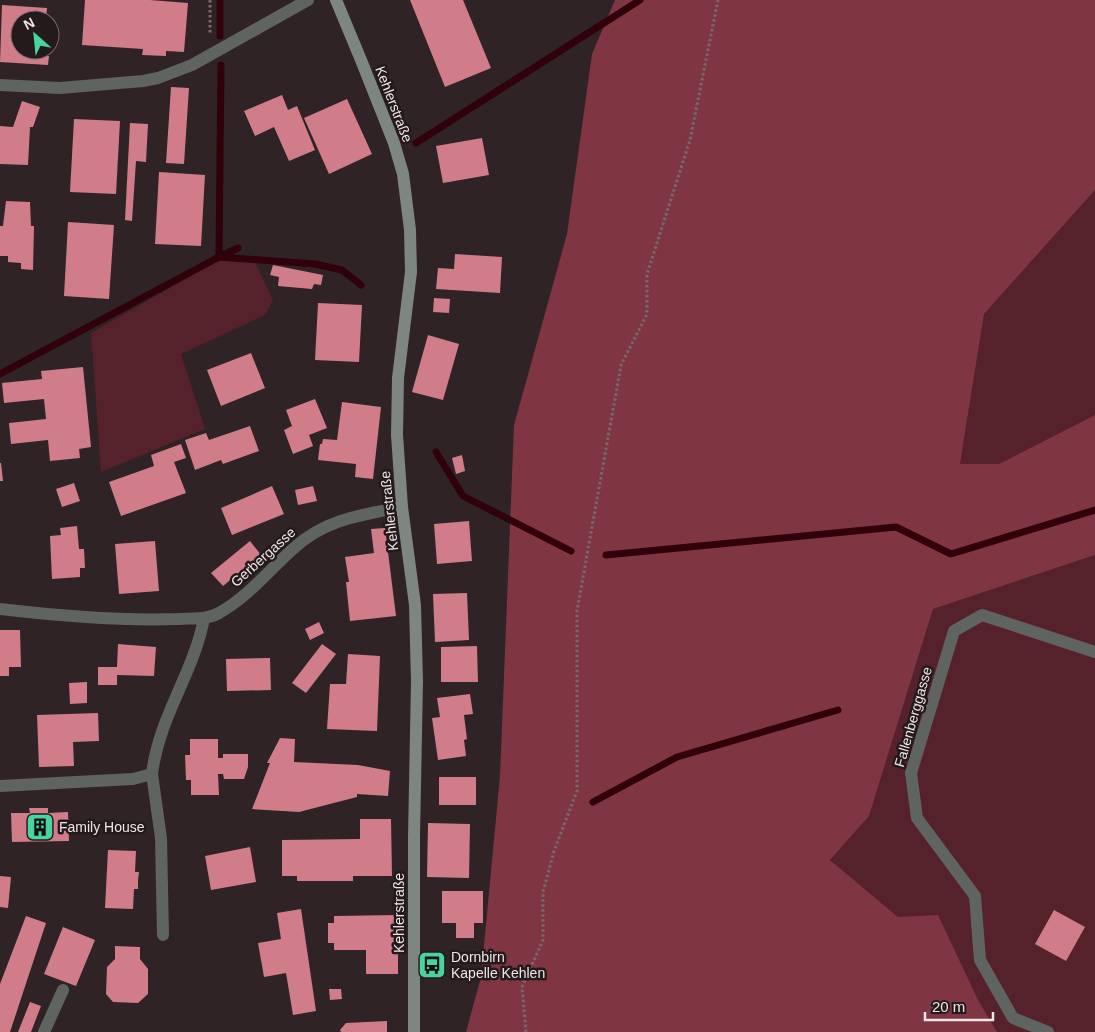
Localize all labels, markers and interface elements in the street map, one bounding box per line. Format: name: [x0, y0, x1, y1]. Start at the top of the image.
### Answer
north arrow: [10, 10, 60, 60]
text: N: [21, 14, 37, 33]
street label: Kehlerstraße: [372, 64, 416, 144]
street label: Kehlerstraße: [377, 470, 401, 552]
street label: Gerbergasse: [228, 524, 299, 590]
street label: Fallenberggasse: [891, 665, 935, 769]
building icon: Family House: [25, 812, 55, 842]
place label: Family House: [59, 819, 145, 835]
street label: Kehlerstraße: [391, 873, 407, 953]
place label: Dornbirn Kapelle Kehlen: [451, 949, 545, 981]
bus stop icon: Dornbirn Kapelle Kehlen: [417, 950, 447, 980]
scale bar: [925, 990, 992, 1022]
text: 20 m: [932, 998, 965, 1015]

